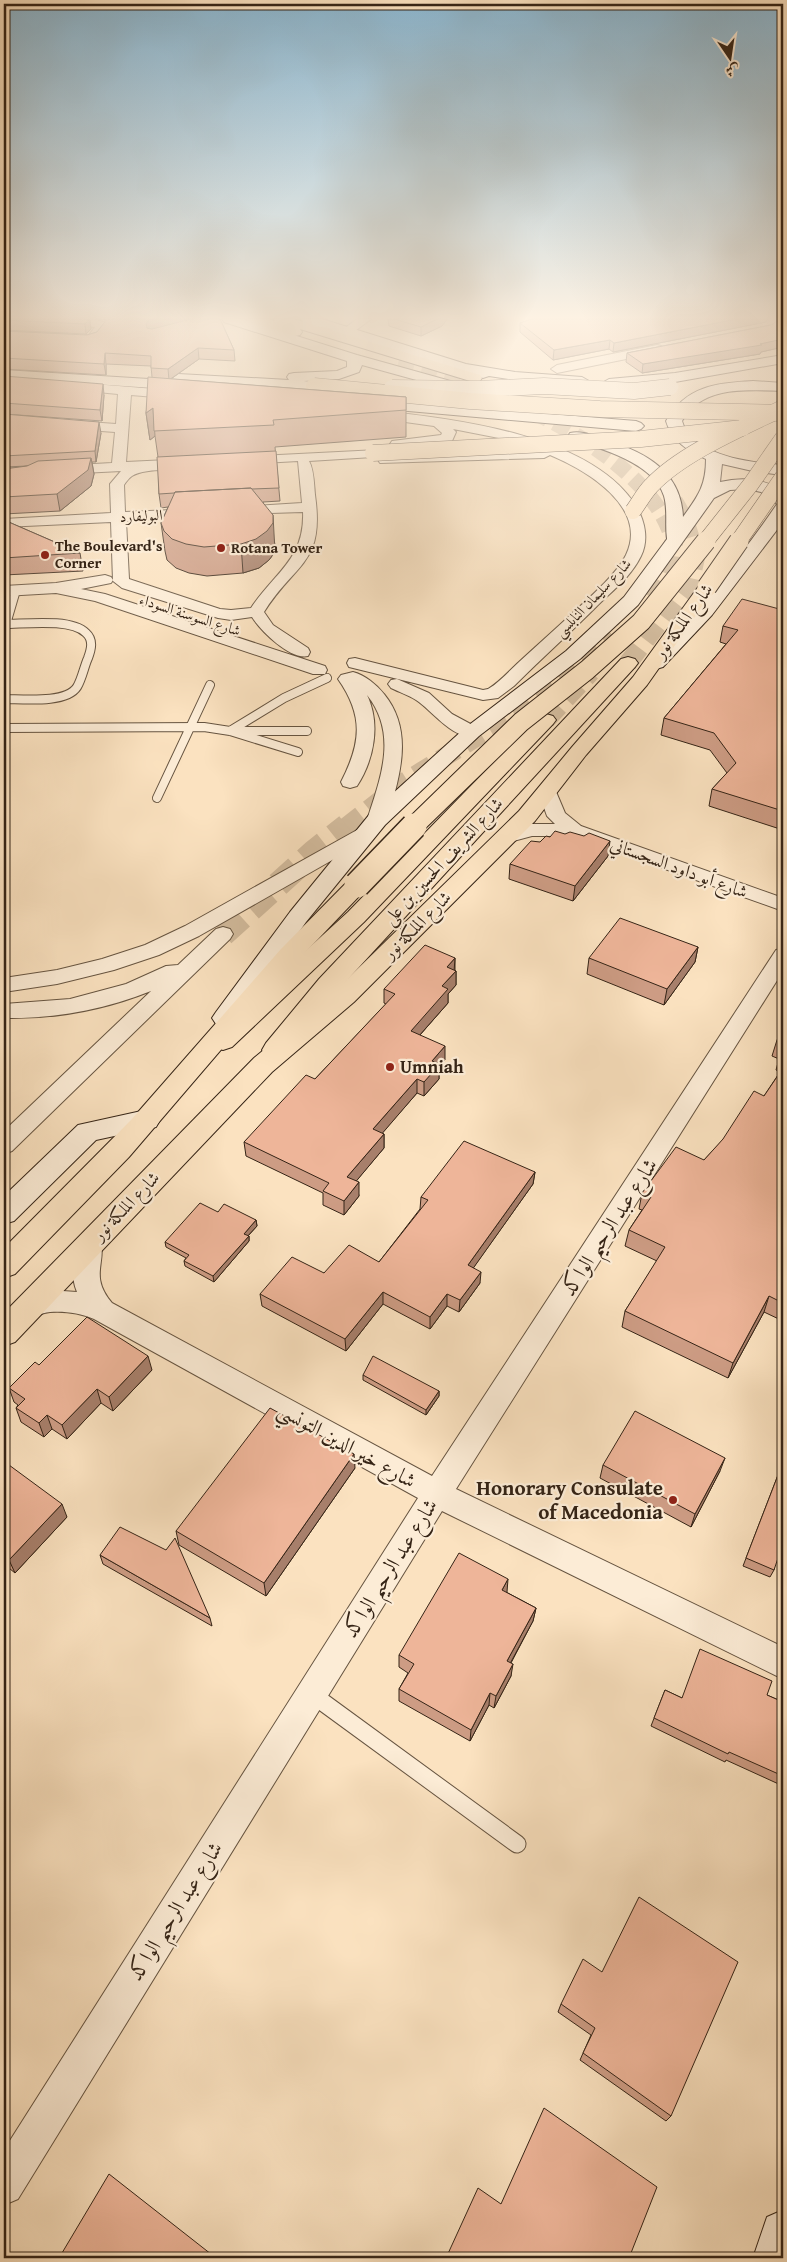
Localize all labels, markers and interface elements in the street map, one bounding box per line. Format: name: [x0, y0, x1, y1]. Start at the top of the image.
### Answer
north arrow: [704, 32, 754, 82]
text: ش: [724, 59, 742, 82]
street label: البوليفارد: [119, 504, 163, 527]
place label: The Boulevard's Corner: [55, 535, 162, 573]
place label: Rotana Tower: [231, 537, 322, 558]
marker: Rotana Tower: [215, 542, 227, 554]
marker: The Boulevard's Corner: [39, 549, 51, 561]
street label: شارع سليمان النابلسي: [550, 554, 639, 644]
street label: شارع الملكة نور: [645, 577, 721, 667]
street label: شارع السوسنة السوداء: [136, 588, 244, 644]
street label: شارع الشريف الحسين بن علي: [376, 791, 512, 933]
street label: شارع أبو داود السجستاني: [606, 830, 752, 907]
street label: شارع الملكة نور: [375, 884, 459, 968]
place label: Umniah: [400, 1053, 464, 1080]
marker: Umniah: [384, 1061, 396, 1073]
street label: شارع عبد الرحيم الواكد: [552, 1152, 670, 1305]
street label: شارع الملكة نور: [84, 1165, 167, 1249]
street label: شارع خير الدين التونسي: [270, 1394, 422, 1500]
place label: Honorary Consulate of Macedonia: [476, 1472, 663, 1527]
street label: شارع عبد الرحيم الواكد: [334, 1492, 450, 1646]
marker: Honorary Consulate of Macedonia: [667, 1494, 679, 1506]
street label: شارع عبد الرحيم الواكد: [119, 1835, 235, 1989]

